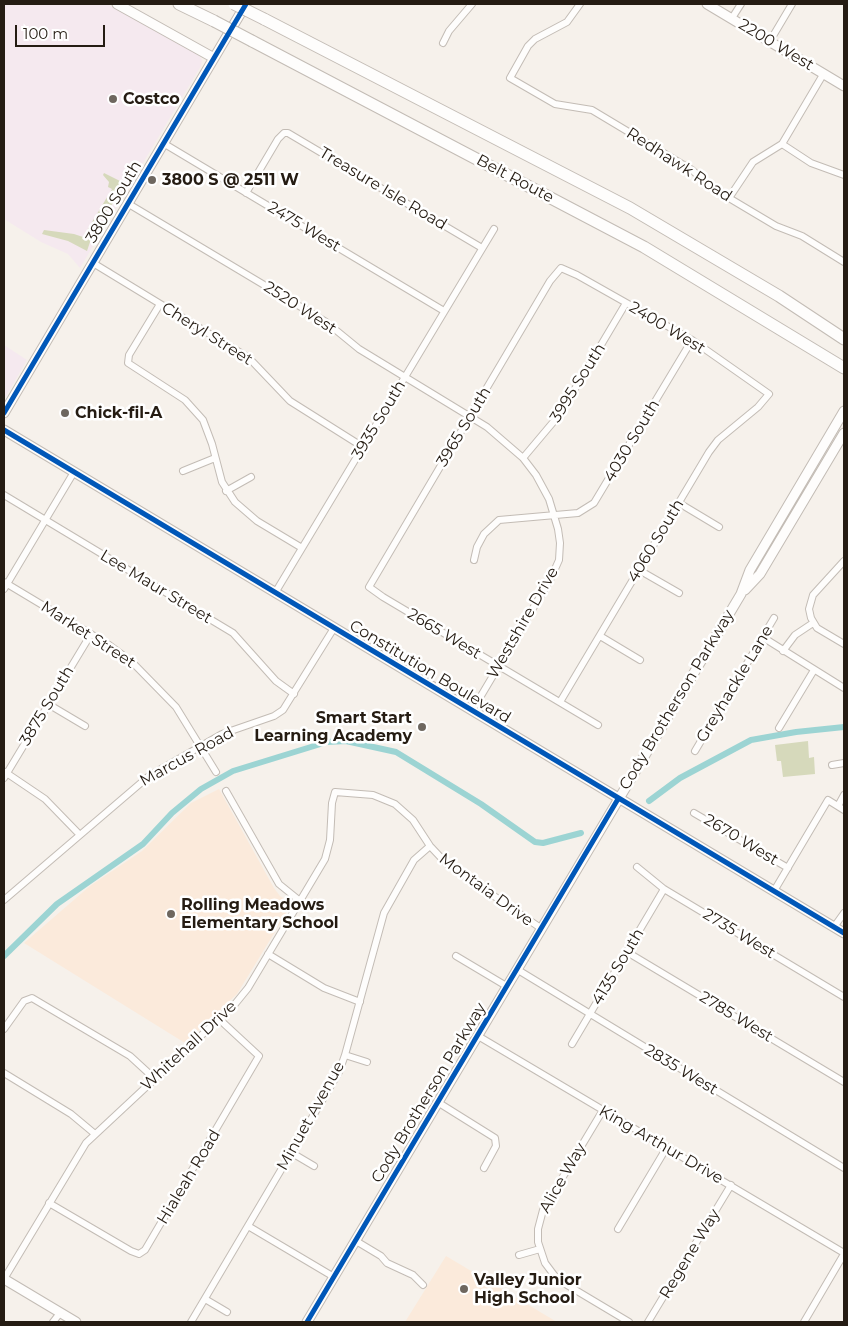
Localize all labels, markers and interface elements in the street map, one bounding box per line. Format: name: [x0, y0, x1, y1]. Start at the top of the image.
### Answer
scale bar: [18, 15, 108, 47]
street label: 2200 West: [735, 15, 817, 75]
text: 100 m: [23, 24, 68, 43]
place label: Costco: [123, 89, 180, 109]
marker: Costco: [107, 93, 119, 105]
street label: Redhawk Road: [623, 124, 735, 206]
street label: Treasure Isle Road: [316, 143, 450, 235]
street label: Belt Route: [473, 151, 557, 207]
street label: 3800 South: [82, 157, 146, 247]
place label: 3800 S @ 2511 W: [162, 170, 299, 190]
marker: 3800 S @ 2511 W: [146, 174, 158, 186]
street label: 2475 West: [264, 198, 344, 256]
street label: 2520 West: [260, 277, 340, 339]
street label: Cheryl Street: [158, 298, 256, 370]
street label: 2400 West: [625, 298, 709, 358]
street label: 3995 South: [546, 340, 610, 426]
street label: 3935 South: [348, 377, 410, 463]
street label: 3965 South: [433, 384, 495, 470]
street label: 4030 South: [600, 396, 664, 486]
place label: Chick-fil-A: [75, 403, 162, 423]
marker: Chick-fil-A: [59, 407, 71, 419]
street label: 4060 South: [624, 496, 688, 586]
street label: Lee Maur Street: [97, 546, 215, 628]
street label: Westshire Drive: [483, 564, 563, 682]
street label: Market Street: [37, 597, 139, 673]
street label: 2665 West: [404, 604, 484, 664]
street label: Cody Brotherson Parkway: [616, 606, 738, 794]
street label: Constitution Boulevard: [346, 616, 514, 728]
street label: Greyhackle Lane: [693, 622, 777, 746]
street label: 3875 South: [16, 663, 78, 749]
place label: Smart Start Learning Academy: [254, 708, 412, 746]
marker: Smart Start Learning Academy: [416, 721, 428, 733]
street label: Marcus Road: [137, 723, 237, 791]
street label: 2670 West: [700, 810, 782, 870]
street label: Montaia Drive: [435, 849, 537, 931]
place label: Rolling Meadows Elementary School: [181, 895, 339, 933]
street label: 2735 West: [699, 905, 779, 963]
marker: Rolling Meadows Elementary School: [165, 908, 177, 920]
street label: 4135 South: [588, 925, 648, 1009]
street label: 2785 West: [696, 988, 776, 1046]
street label: Whitehall Drive: [137, 997, 241, 1095]
street label: Cody Brotherson Parkway: [368, 999, 490, 1187]
street label: 2835 West: [641, 1041, 721, 1099]
street label: Minuet Avenue: [273, 1058, 349, 1174]
street label: King Arthur Drive: [595, 1102, 727, 1188]
street label: Hialeah Road: [153, 1126, 225, 1228]
street label: Alice Way: [535, 1140, 591, 1216]
street label: Regene Way: [656, 1206, 724, 1302]
place label: Valley Junior High School: [474, 1270, 582, 1308]
marker: Valley Junior High School: [458, 1283, 470, 1295]

